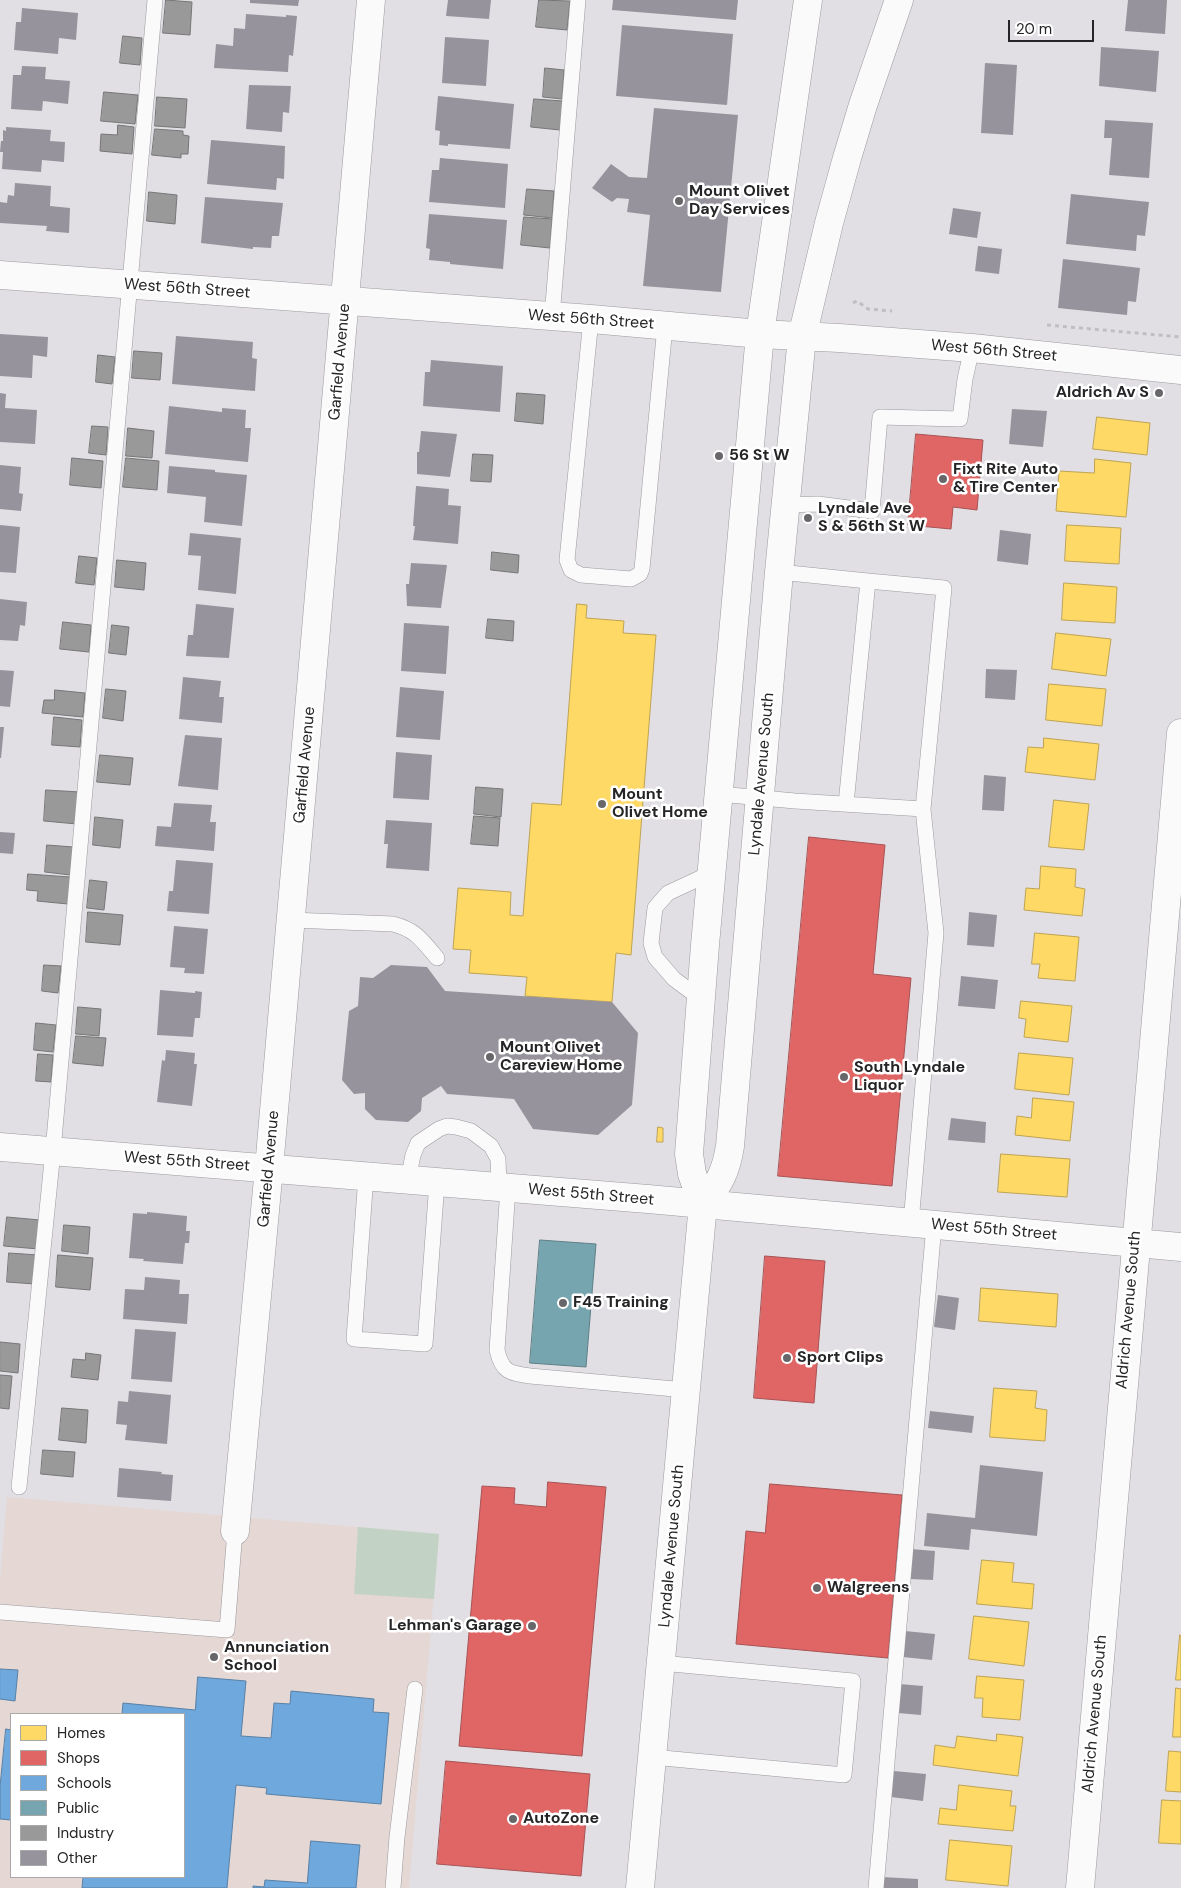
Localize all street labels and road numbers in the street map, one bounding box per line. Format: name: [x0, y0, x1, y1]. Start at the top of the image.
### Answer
street label: West 56th Street: [123, 275, 251, 303]
street label: Garfield Avenue: [325, 303, 355, 421]
street label: West 56th Street: [527, 306, 655, 334]
street label: West 56th Street: [930, 336, 1058, 366]
street label: Lyndale Avenue South: [745, 692, 779, 856]
street label: Garfield Avenue: [290, 706, 320, 824]
street label: Garfield Avenue: [254, 1110, 284, 1228]
street label: West 55th Street: [123, 1148, 251, 1176]
street label: West 55th Street: [527, 1180, 655, 1210]
street label: West 55th Street: [930, 1215, 1058, 1245]
street label: Aldrich Avenue South: [1113, 1230, 1145, 1390]
street label: Lyndale Avenue South: [655, 1464, 689, 1628]
street label: Aldrich Avenue South: [1079, 1634, 1111, 1794]

